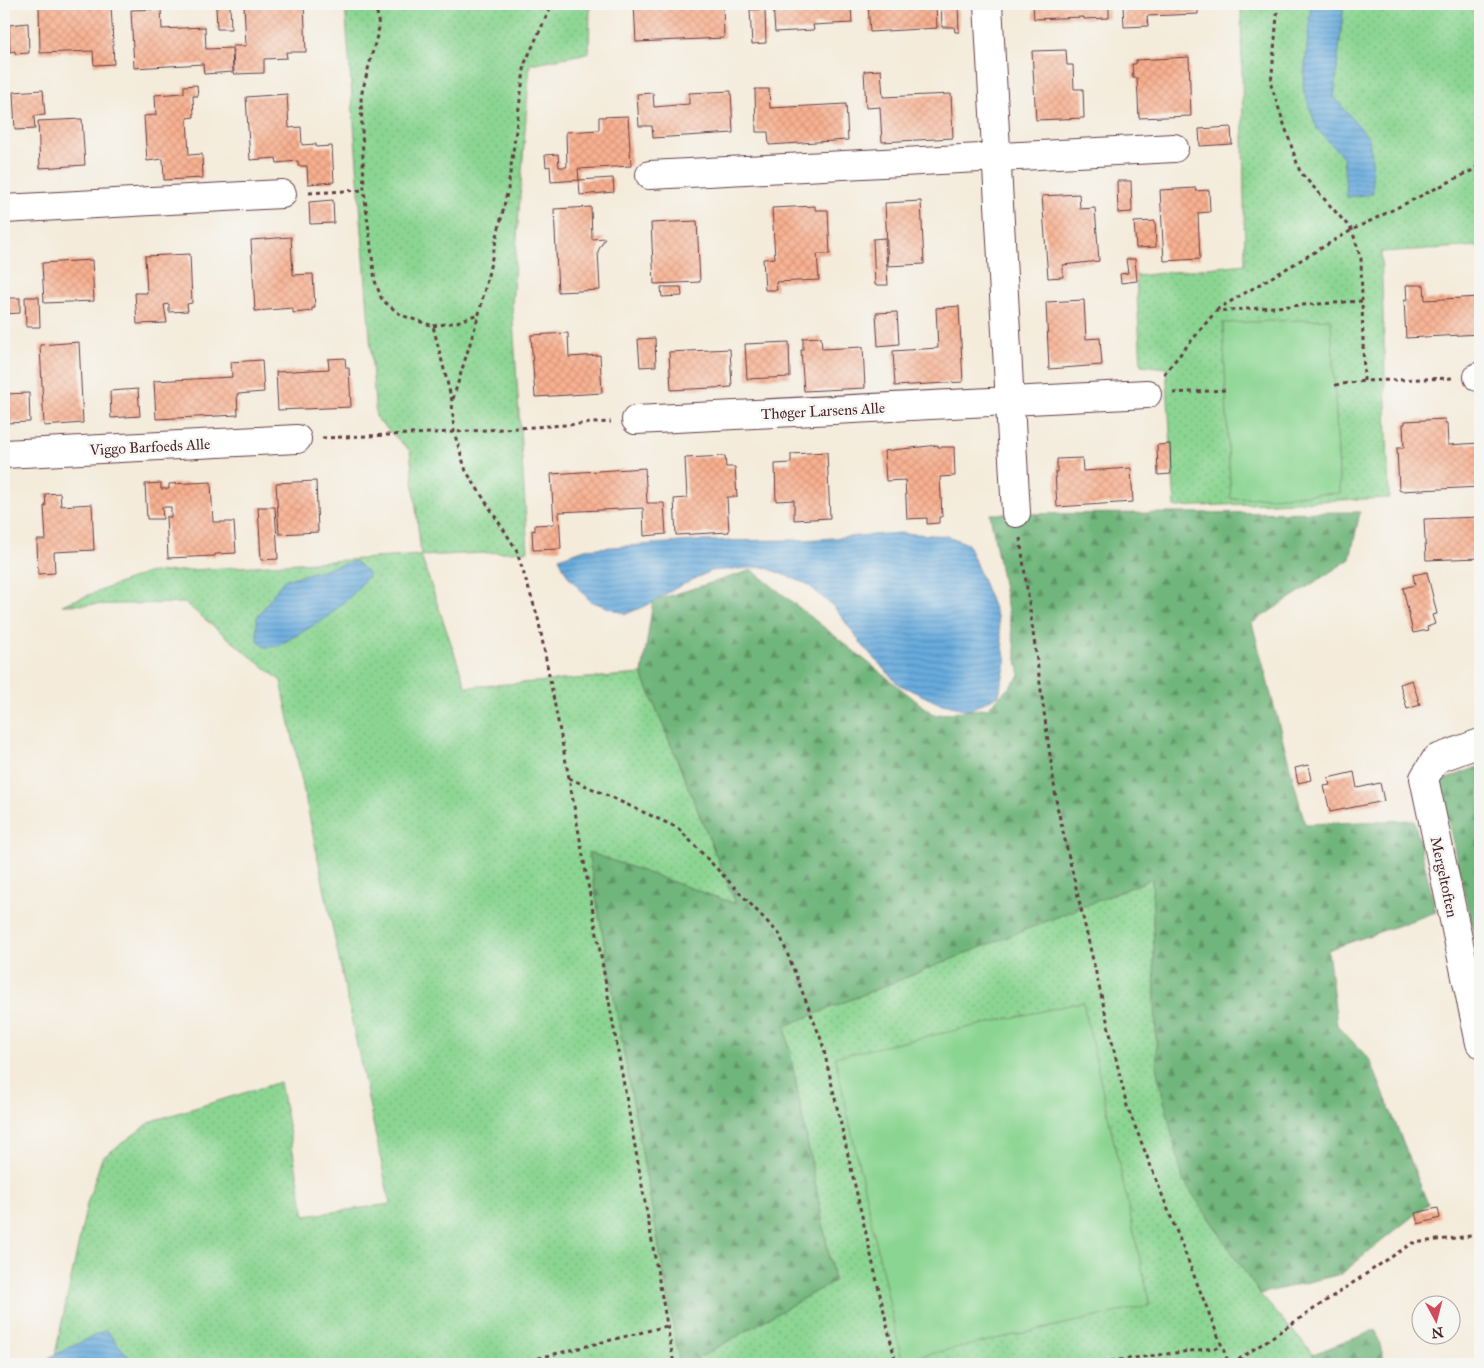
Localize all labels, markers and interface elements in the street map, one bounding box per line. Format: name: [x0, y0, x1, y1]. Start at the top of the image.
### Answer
street label: Thøger Larsens Alle: [760, 399, 886, 423]
street label: Viggo Barfoeds Alle: [88, 435, 211, 459]
street label: Mergeltoften: [1427, 835, 1461, 919]
north arrow: [1412, 1296, 1462, 1346]
text: N: [1430, 1323, 1444, 1342]

